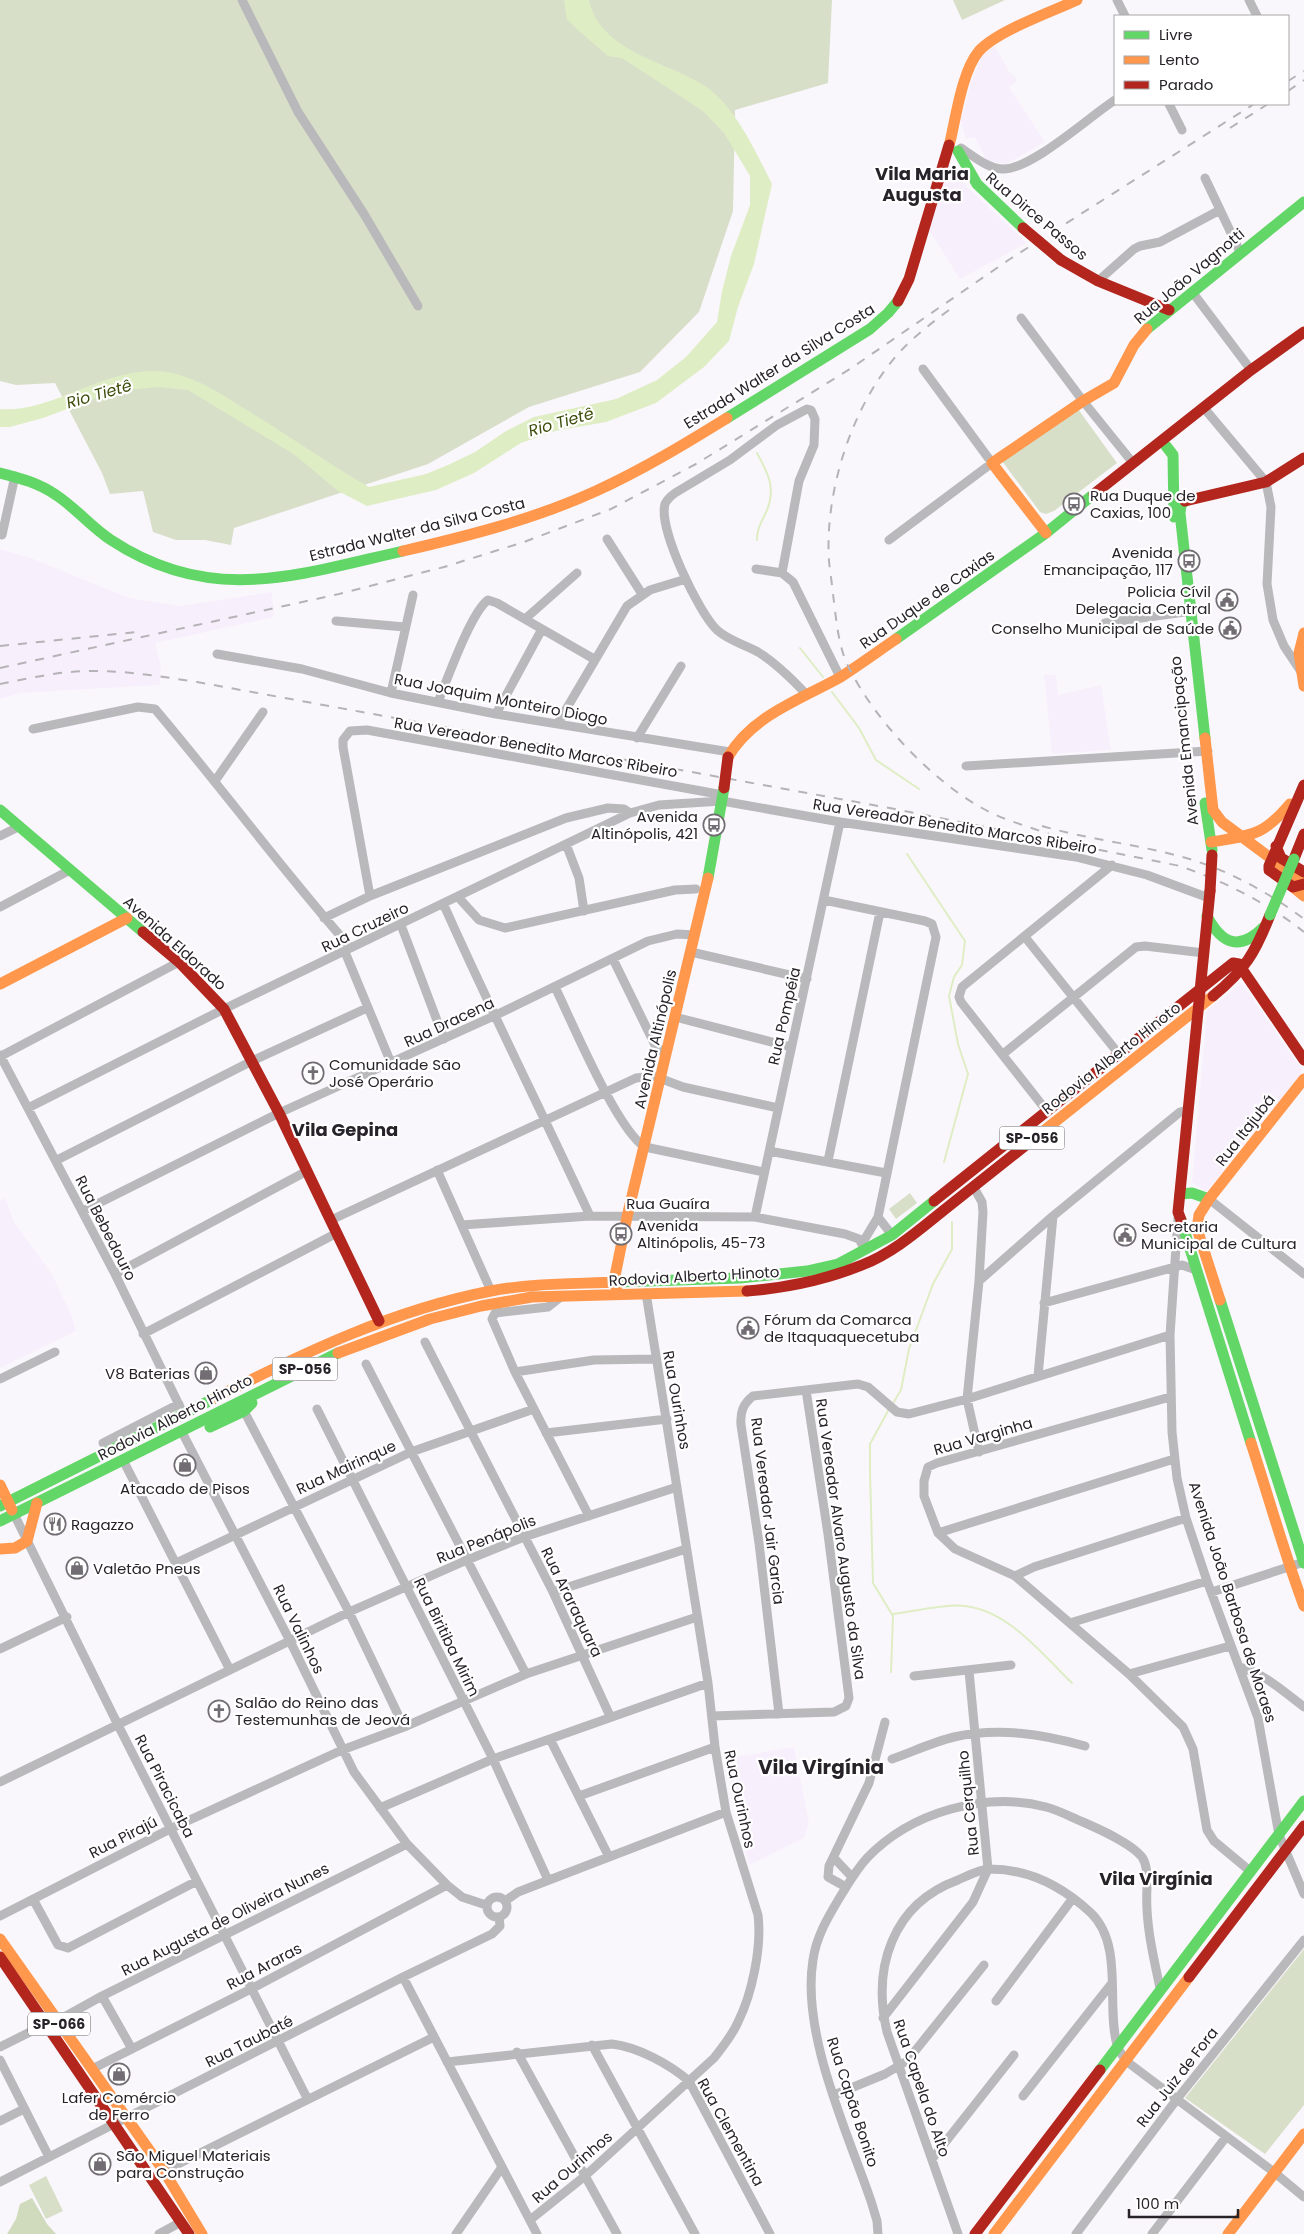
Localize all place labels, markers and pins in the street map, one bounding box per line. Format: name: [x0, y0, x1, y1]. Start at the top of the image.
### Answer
place label: Rua Duque de Caxias, 100: [1090, 485, 1196, 523]
bus stop icon: Rua Duque de Caxias, 100: [1062, 492, 1086, 516]
place label: Avenida Emancipação, 117: [1043, 542, 1173, 580]
bus stop icon: Avenida Emancipação, 117: [1177, 549, 1201, 573]
place label: Policia Cívil Delegacia Central: [1076, 581, 1211, 619]
public building icon: Policia Cívil Delegacia Central: [1215, 588, 1239, 612]
public building icon: Conselho Municipal de Saúde: [1218, 616, 1242, 640]
place label: Conselho Municipal de Saúde: [991, 618, 1214, 639]
place label: Avenida Altinópolis, 421: [591, 806, 698, 844]
bus stop icon: Avenida Altinópolis, 421: [702, 813, 726, 837]
place label: Comunidade São José Operário: [329, 1054, 461, 1092]
church icon: Comunidade São José Operário: [301, 1061, 325, 1085]
place label: Avenida Altinópolis, 45-73: [637, 1215, 765, 1253]
place label: Secretaria Municipal de Cultura: [1141, 1216, 1297, 1254]
bus stop icon: Avenida Altinópolis, 45-73: [609, 1222, 633, 1246]
public building icon: Secretaria Municipal de Cultura: [1113, 1223, 1137, 1247]
place label: Fórum da Comarca de Itaquaquecetuba: [764, 1309, 919, 1347]
public building icon: Fórum da Comarca de Itaquaquecetuba: [736, 1316, 760, 1340]
shop icon: V8 Baterias: [194, 1361, 218, 1385]
place label: V8 Baterias: [105, 1363, 190, 1384]
shop icon: Atacado de Pisos: [173, 1453, 197, 1477]
place label: Atacado de Pisos: [120, 1478, 250, 1499]
restaurant icon: Ragazzo: [43, 1512, 67, 1536]
place label: Ragazzo: [71, 1514, 134, 1535]
shop icon: Valetão Pneus: [65, 1556, 89, 1580]
place label: Valetão Pneus: [93, 1558, 201, 1579]
place label: Salão do Reino das Testemunhas de Jeová: [235, 1692, 410, 1730]
church icon: Salão do Reino das Testemunhas de Jeová: [207, 1699, 231, 1723]
shop icon: Lafer Comércio de Ferro: [107, 2062, 131, 2086]
place label: Lafer Comércio de Ferro: [62, 2087, 176, 2125]
place label: São Miguel Materiais para Construção: [116, 2145, 271, 2183]
shop icon: São Miguel Materiais para Construção: [88, 2152, 112, 2176]

